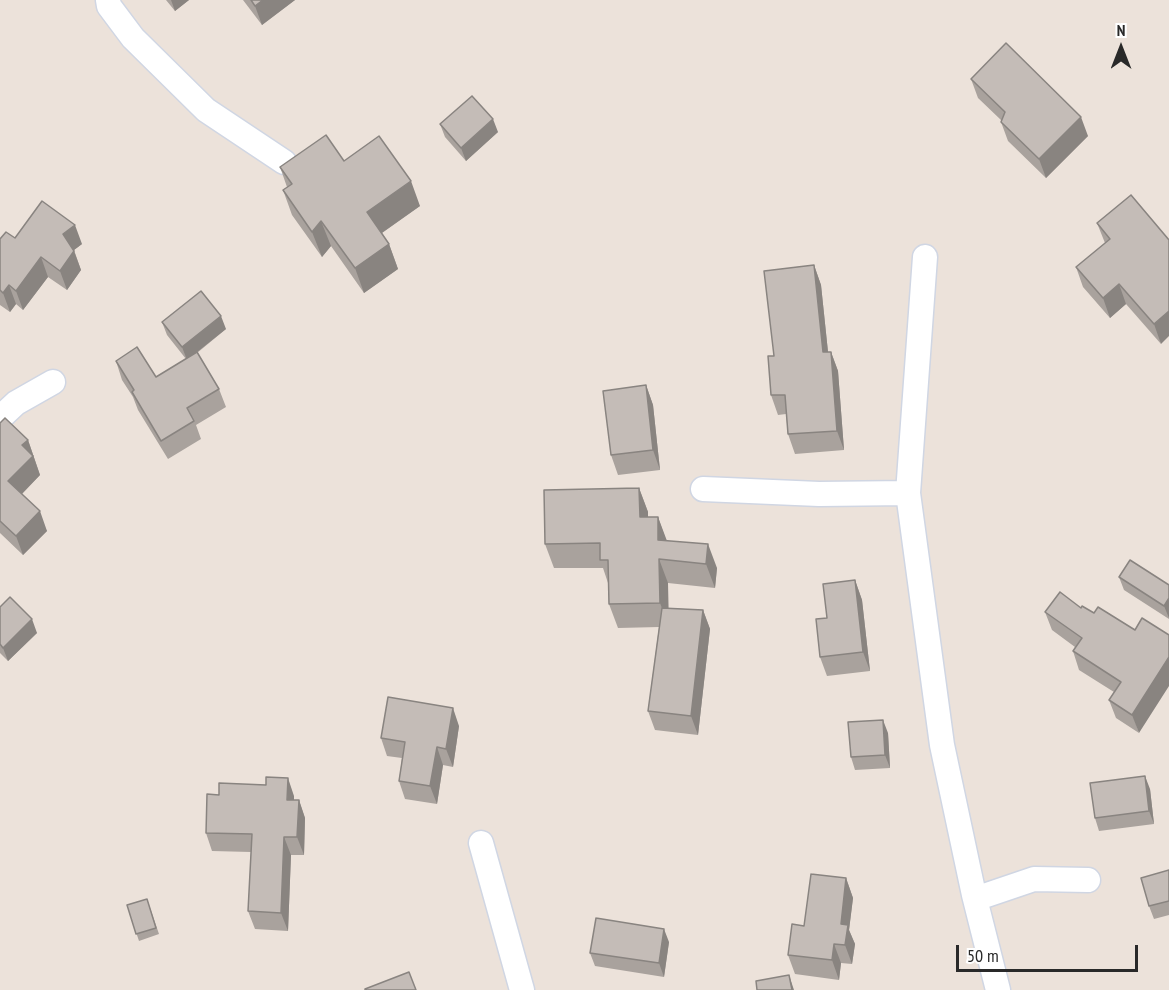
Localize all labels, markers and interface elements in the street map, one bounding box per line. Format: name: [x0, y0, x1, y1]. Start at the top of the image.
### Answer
north arrow: [1091, 18, 1151, 78]
text: N: [1117, 20, 1125, 40]
scale bar: [959, 933, 1140, 971]
text: 50 m: [967, 944, 999, 967]

